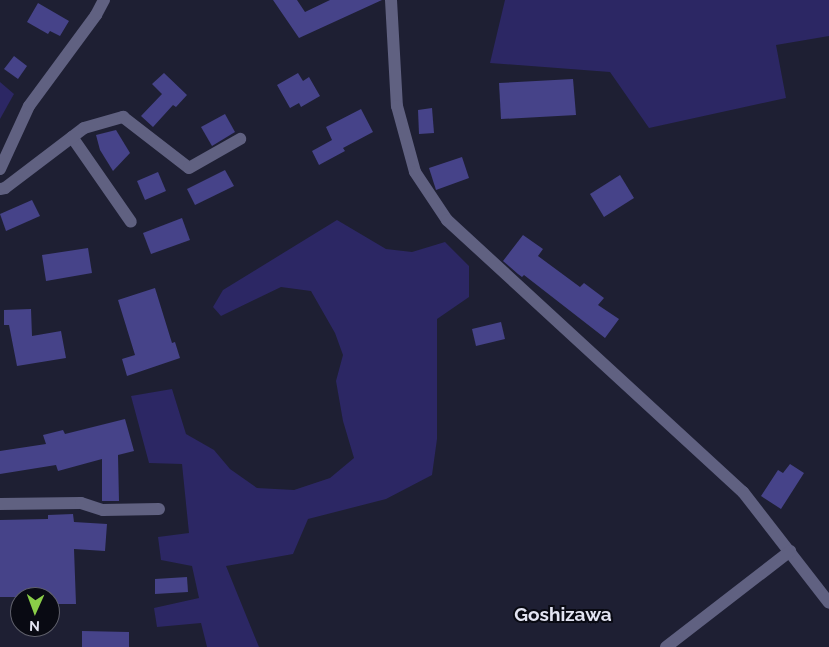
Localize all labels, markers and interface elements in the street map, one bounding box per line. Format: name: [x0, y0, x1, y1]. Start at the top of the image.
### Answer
north arrow: [10, 587, 60, 637]
district label: Goshizawa: [514, 604, 612, 626]
text: N: [29, 618, 40, 634]

